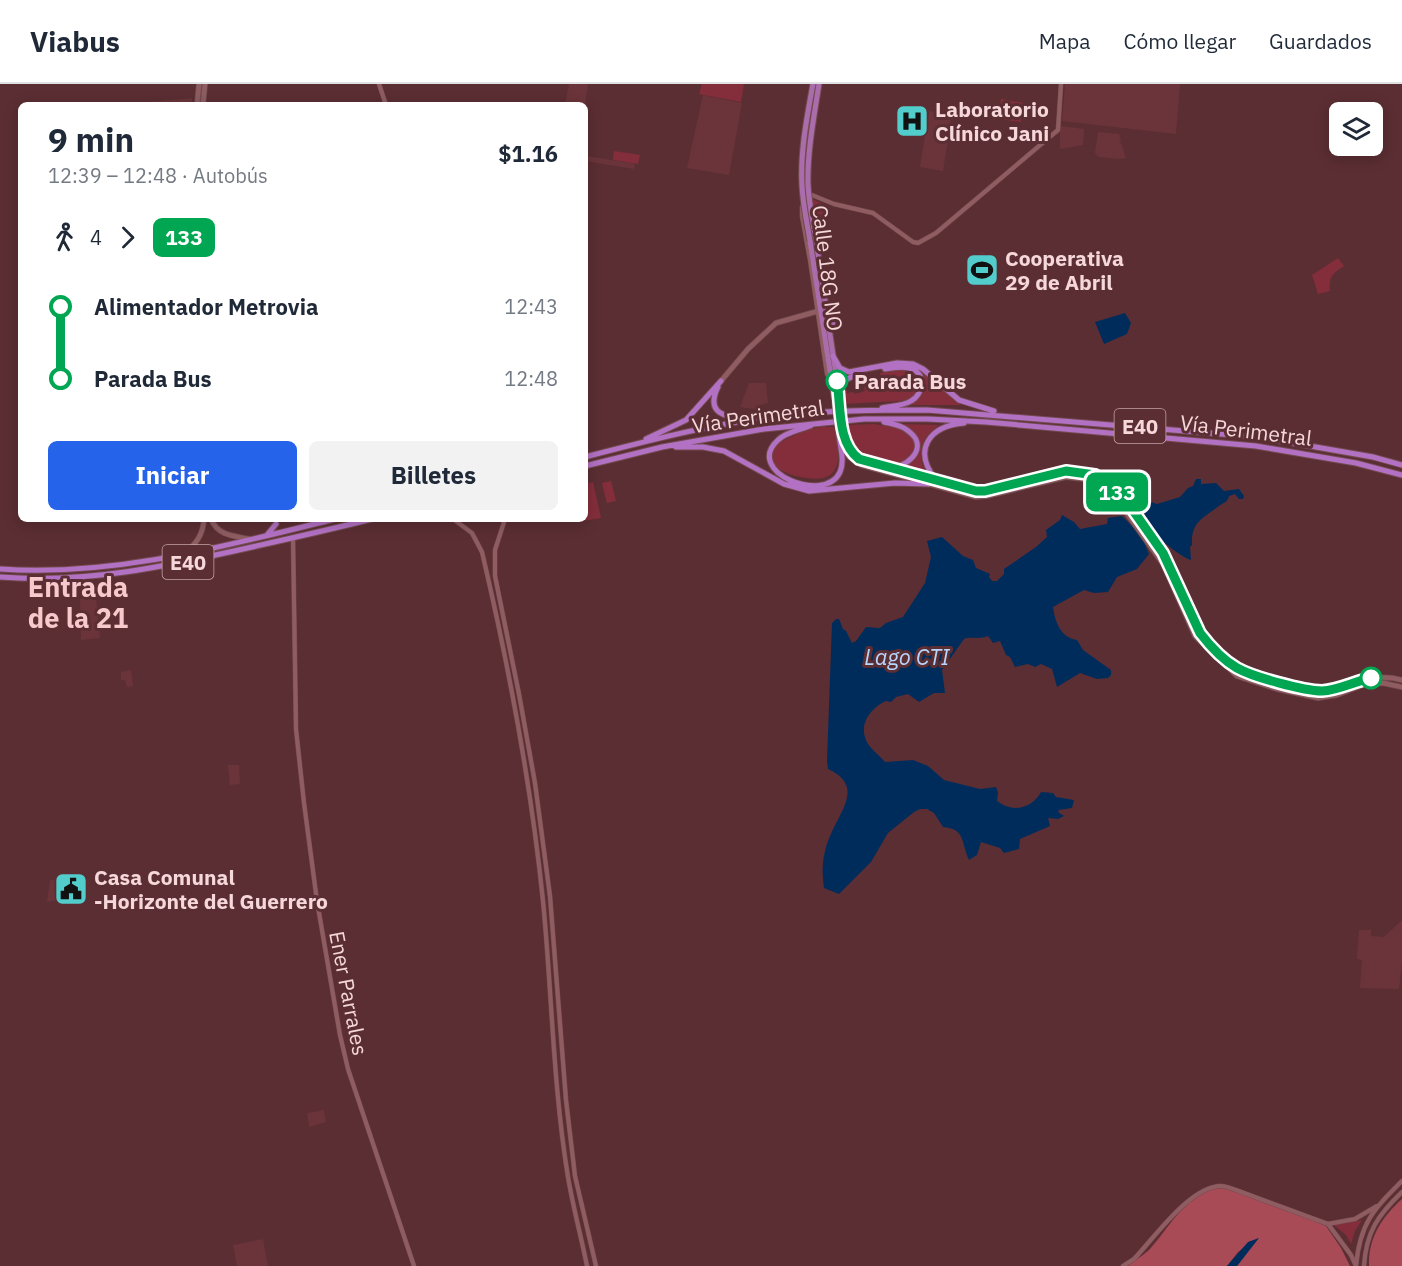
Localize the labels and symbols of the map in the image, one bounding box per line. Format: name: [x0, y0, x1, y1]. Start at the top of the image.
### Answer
place label: Laboratorio Clínico Jani: [935, 95, 1049, 147]
hospital icon: Laboratorio Clínico Jani: [894, 103, 930, 139]
street label: Calle 18G NO: [806, 203, 850, 333]
place label: Cooperativa 29 de Abril: [1005, 244, 1124, 296]
sports icon: Cooperativa 29 de Abril: [964, 252, 1000, 288]
place label: Parada Bus: [854, 367, 966, 395]
marker: Parada Bus: [826, 370, 848, 392]
street label: Vía Perimetral: [690, 393, 826, 439]
street label: Vía Perimetral: [1178, 408, 1314, 452]
road number: E40: [1114, 409, 1166, 443]
line badge: 133: [1082, 472, 1152, 512]
road number: E40: [162, 545, 213, 579]
district label: Entrada de la 21: [28, 569, 128, 635]
water label: Lago CTI: [864, 642, 951, 671]
unlabelled marker: [1360, 667, 1382, 689]
place label: Casa Comunal -Horizonte del Guerrero: [94, 863, 328, 915]
public building icon: Casa Comunal -Horizonte del Guerrero: [53, 871, 89, 907]
street label: Ener Parrales: [323, 928, 375, 1058]

